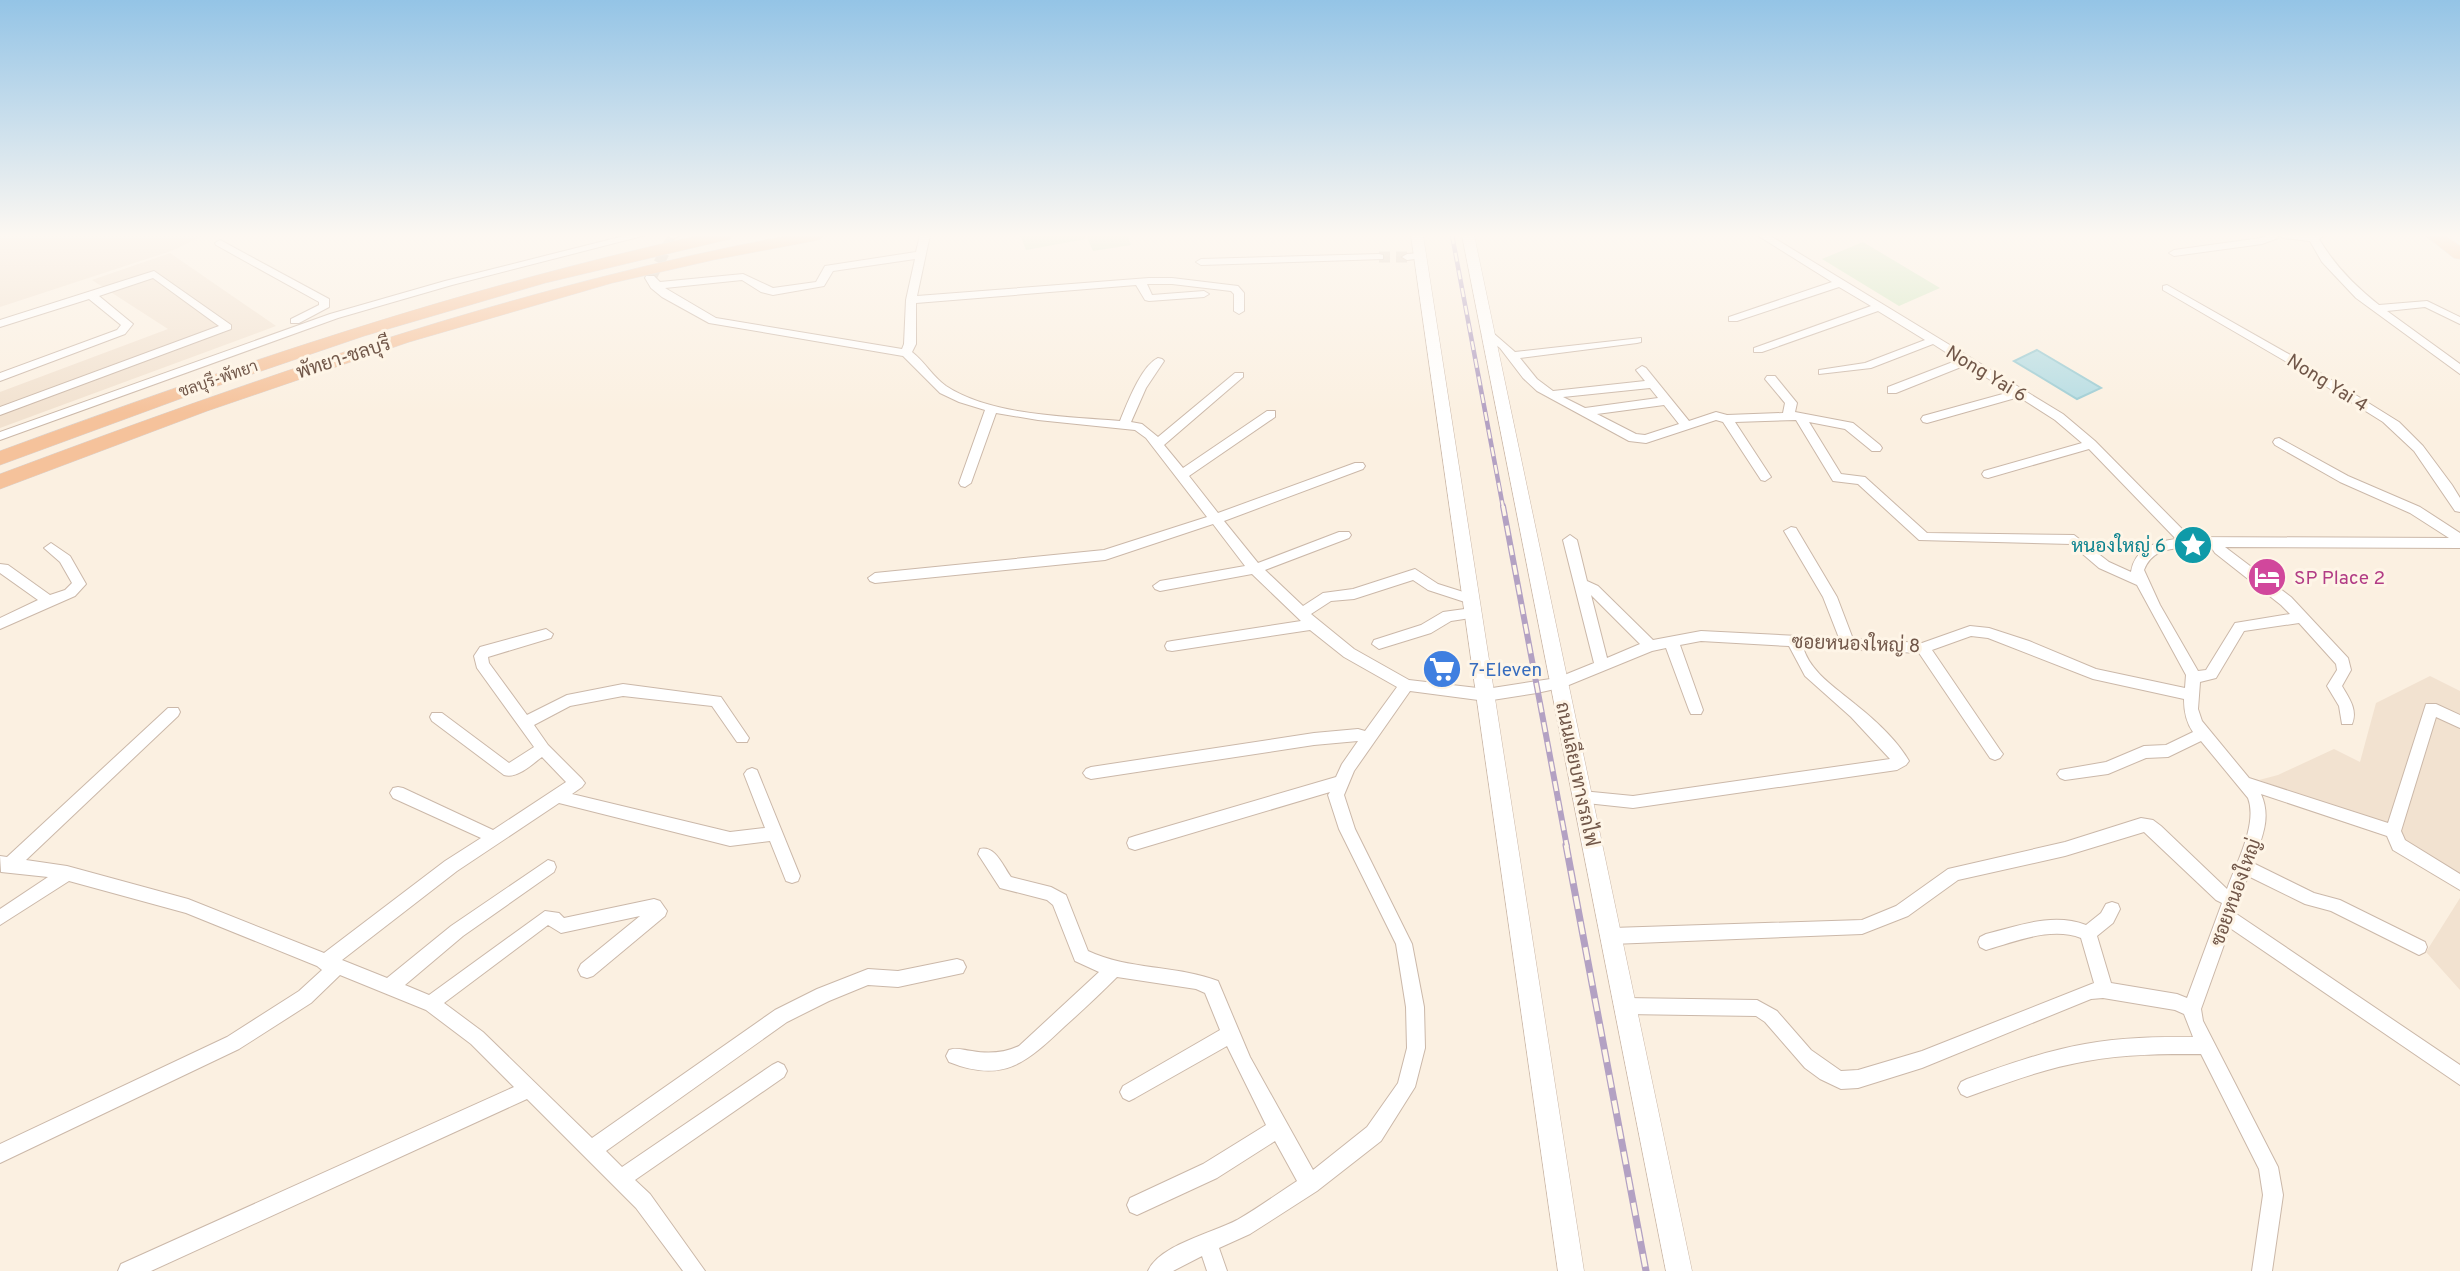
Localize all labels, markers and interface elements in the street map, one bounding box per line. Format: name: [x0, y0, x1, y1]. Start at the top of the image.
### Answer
street label: พัทยา-ชลบุรี: [293, 330, 394, 385]
street label: Nong Yai 6: [1941, 341, 2031, 408]
street label: Nong Yai 4: [2282, 349, 2372, 418]
street label: ชลบุรี-พัทยา: [175, 354, 261, 403]
place icon: หนองใหญ่ 6: [2172, 524, 2214, 566]
place label: หนองใหญ่ 6: [2071, 533, 2166, 559]
hotel icon: SP Place 2: [2246, 556, 2288, 598]
place label: SP Place 2: [2294, 567, 2385, 591]
street label: ซอยหนองใหญ่ 8: [1791, 629, 1921, 659]
supermarket icon: 7-Eleven: [1421, 648, 1463, 690]
place label: 7-Eleven: [1469, 659, 1542, 683]
street label: ถนนเลียบทางรถไฟ: [1549, 700, 1605, 849]
street label: ซอยหนองใหญ่: [2204, 835, 2267, 950]

